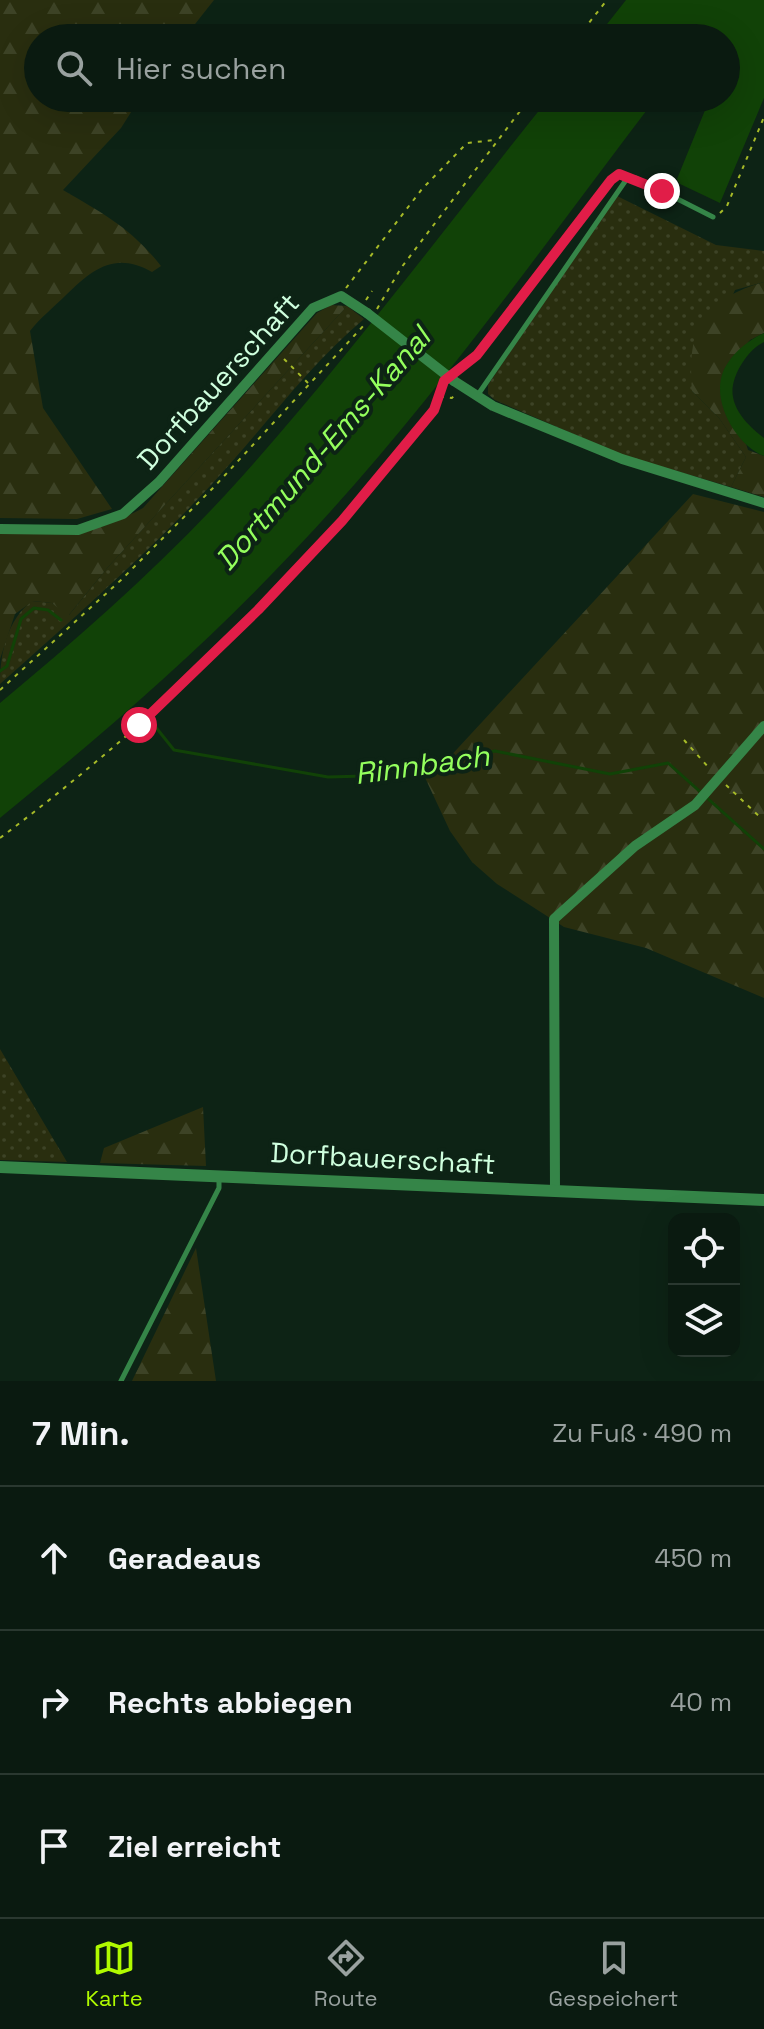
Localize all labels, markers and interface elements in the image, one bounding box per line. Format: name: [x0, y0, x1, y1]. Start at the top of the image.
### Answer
search box: [24, 24, 740, 112]
icon: search: [52, 46, 96, 90]
text: Hier suchen: [116, 49, 286, 88]
route end: [644, 173, 680, 209]
street label: Dorfbauerschaft: [129, 285, 307, 477]
water label: Dortmund-Ems-Kanal: [206, 316, 441, 578]
route start: [121, 707, 157, 743]
water label: Rinnbach: [352, 736, 492, 793]
street label: Dorfbauerschaft: [270, 1134, 496, 1182]
map controls: [668, 1213, 740, 1357]
button: locate: [668, 1213, 740, 1285]
button: layers: [668, 1285, 740, 1357]
text: 7 Min.: [32, 1412, 130, 1455]
text: Zu Fuß · 490 m: [552, 1416, 732, 1450]
icon: ahead: [32, 1536, 76, 1580]
text: Geradeaus: [108, 1539, 261, 1578]
text: 450 m: [654, 1541, 732, 1575]
icon: right: [32, 1680, 76, 1724]
text: Rechts abbiegen: [108, 1683, 353, 1722]
text: 40 m: [670, 1685, 732, 1719]
icon: arrive: [32, 1824, 76, 1868]
text: Ziel erreicht: [108, 1827, 281, 1866]
tab: Karte: [86, 1936, 143, 2012]
tab: Route: [314, 1936, 377, 2012]
tab: Gespeichert: [549, 1936, 678, 2012]

